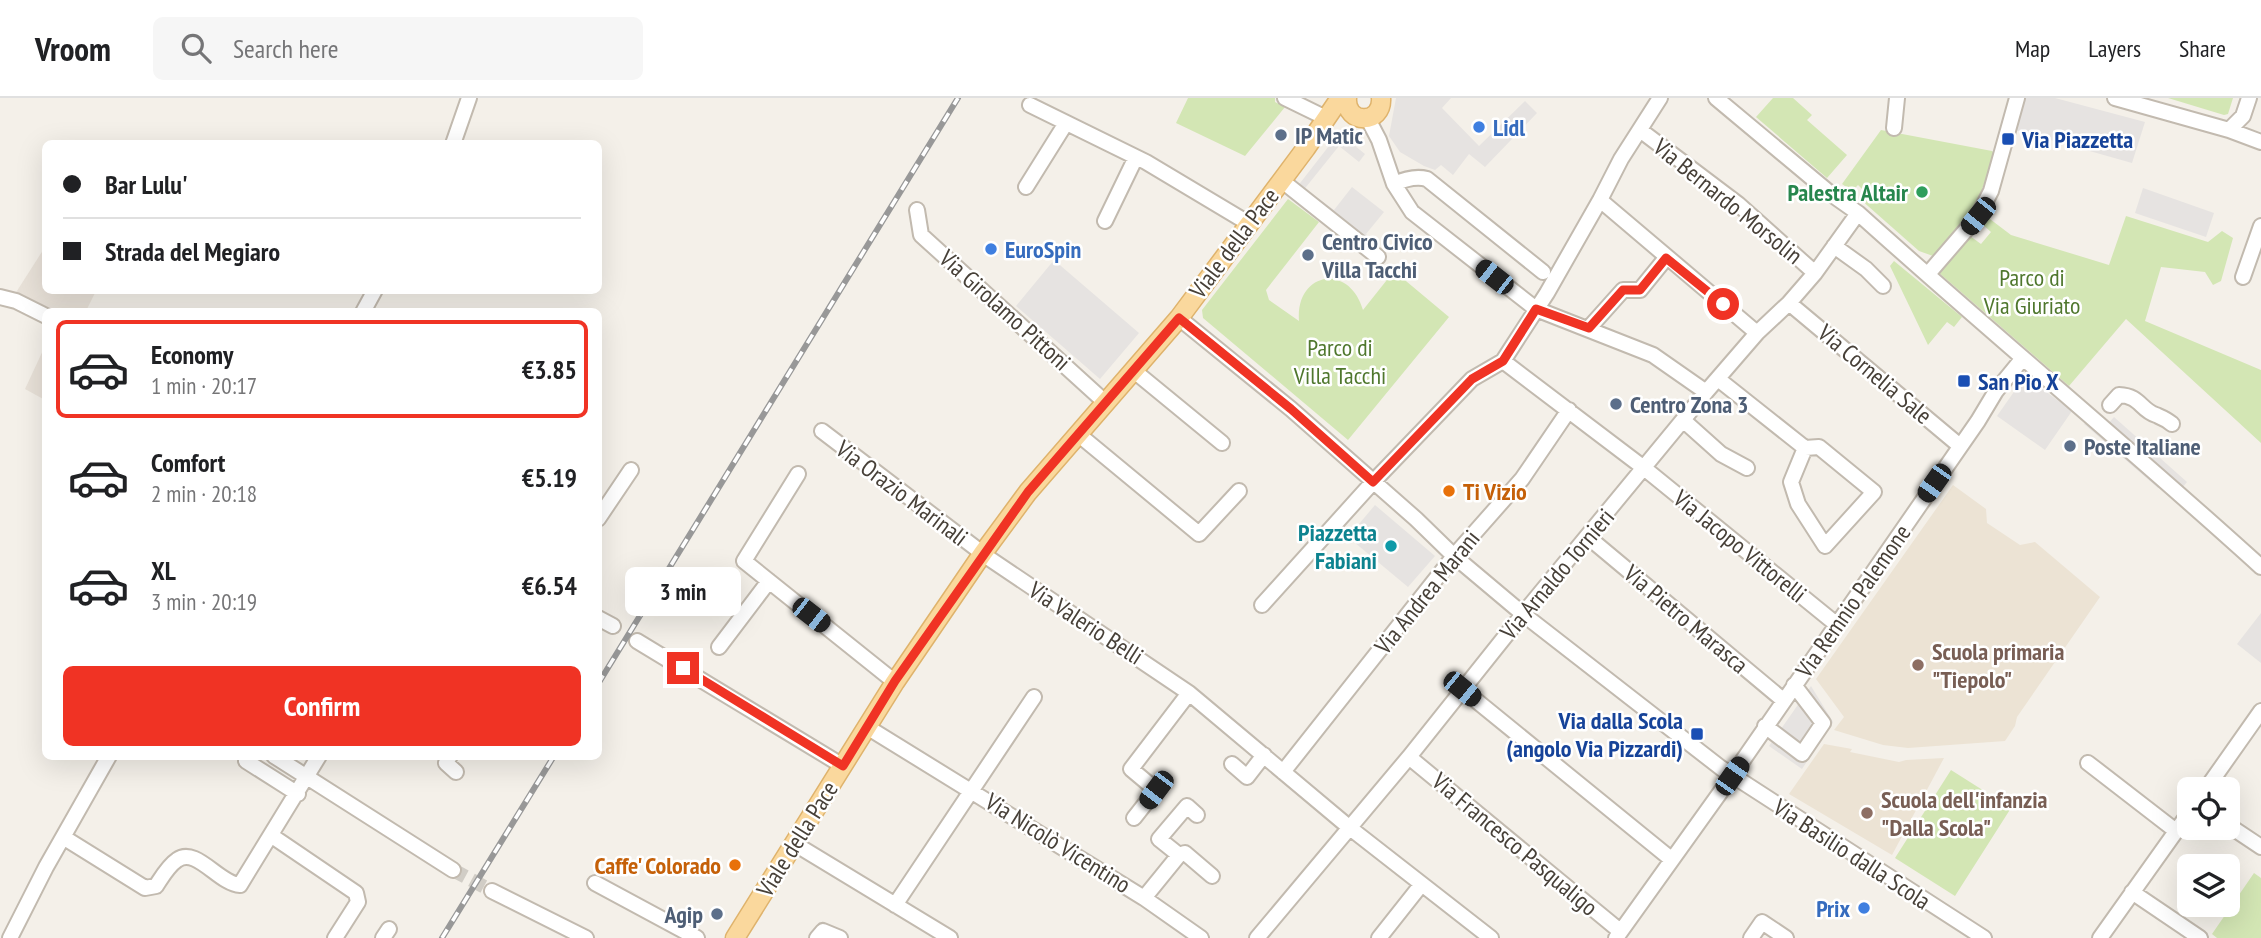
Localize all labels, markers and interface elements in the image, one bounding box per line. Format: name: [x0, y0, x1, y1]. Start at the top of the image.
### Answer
search box: [153, 17, 643, 80]
text: Vroom: [35, 27, 111, 70]
icon: search: [177, 29, 215, 67]
text: Search here: [233, 32, 339, 65]
text: Map: [2015, 33, 2050, 64]
text: Layers: [2088, 33, 2141, 64]
text: Share: [2179, 33, 2226, 64]
place label: Lidl: [1493, 112, 1525, 143]
marker: Lidl: [1471, 119, 1487, 135]
place label: IP Matic: [1295, 120, 1364, 151]
place label: Via Piazzetta: [2021, 124, 2133, 155]
marker: IP Matic: [1273, 127, 1289, 143]
street label: Via Bernardo Morsolin: [1646, 131, 1809, 271]
marker: Via Piazzetta: [2000, 131, 2016, 147]
text: Bar Lulu': [105, 168, 188, 201]
place label: Palestra Altair: [1787, 177, 1909, 208]
street label: Viale della Pace: [1182, 182, 1286, 305]
marker: Palestra Altair: [1914, 184, 1930, 200]
car: [1957, 193, 2000, 239]
place label: Centro Civico Villa Tacchi: [1321, 226, 1433, 285]
place label: EuroSpin: [1005, 234, 1081, 265]
text: Strada del Megiaro: [105, 235, 280, 268]
marker: EuroSpin: [983, 241, 999, 257]
street label: Via Girolamo Pittoni: [932, 242, 1077, 377]
marker: Centro Civico Villa Tacchi: [1300, 247, 1316, 263]
car: [1471, 256, 1518, 298]
park label: Parco di Via Giuriato: [1983, 262, 2080, 321]
route start: [1707, 288, 1739, 320]
street label: Via Cornelia Sale: [1811, 317, 1938, 431]
park label: Parco di Villa Tacchi: [1293, 332, 1386, 391]
icon: car: [67, 338, 130, 401]
text: Economy: [151, 338, 233, 371]
text: €3.85: [522, 353, 577, 386]
place label: San Pio X: [1978, 366, 2059, 397]
text: 1 min · 20:17: [151, 371, 257, 400]
marker: San Pio X: [1956, 373, 1972, 389]
place label: Centro Zona 3: [1630, 389, 1749, 420]
marker: Centro Zona 3: [1608, 396, 1624, 412]
place label: Poste Italiane: [2084, 431, 2201, 462]
street label: Via Orazio Marinali: [829, 433, 974, 553]
marker: Poste Italiane: [2062, 438, 2078, 454]
icon: car: [67, 446, 130, 509]
text: Comfort: [151, 446, 225, 479]
car: [1914, 460, 1955, 506]
text: €5.19: [522, 461, 577, 494]
place label: Ti Vizio: [1463, 476, 1527, 507]
text: 2 min · 20:18: [151, 479, 257, 508]
street label: Via Jacopo Vittorelli: [1666, 482, 1813, 609]
marker: Ti Vizio: [1441, 483, 1457, 499]
street label: Via Arnaldo Tornieri: [1492, 502, 1621, 647]
place label: Piazzetta Fabiani: [1298, 517, 1377, 576]
street label: Via Remnio Palemone: [1788, 518, 1917, 684]
street label: Via Andrea Marani: [1367, 524, 1486, 661]
marker: Piazzetta Fabiani: [1383, 538, 1399, 554]
icon: car: [67, 554, 130, 617]
text: XL: [151, 554, 176, 587]
street label: Via Pietro Marasca: [1617, 557, 1755, 680]
callout: 3 min: [625, 566, 741, 616]
text: €6.54: [522, 569, 577, 602]
street label: Via Valerio Belli: [1022, 574, 1149, 672]
text: 3 min: [660, 577, 706, 606]
text: 3 min · 20:19: [151, 587, 257, 616]
car: [788, 594, 835, 636]
place label: Scuola primaria "Tiepolo": [1932, 636, 2064, 695]
route end: [667, 652, 699, 684]
marker: Scuola primaria "Tiepolo": [1910, 657, 1926, 673]
button: Confirm: [63, 666, 581, 746]
car: [1440, 668, 1485, 710]
place label: Via dalla Scola (angolo Via Pizzardi): [1506, 705, 1683, 764]
marker: Via dalla Scola (angolo Via Pizzardi): [1689, 726, 1705, 742]
car: [1712, 753, 1753, 799]
street label: Via Francesco Pasqualigo: [1425, 765, 1604, 922]
car: [1135, 767, 1178, 813]
street label: Viale della Pace: [749, 775, 845, 903]
map controls: [2177, 777, 2240, 917]
button: locate: [2177, 777, 2240, 840]
place label: Scuola dell'infanzia "Dalla Scola": [1881, 784, 2048, 843]
street label: Via Nicolò Vicentino: [979, 785, 1136, 900]
street label: Via Basilio dalla Scola: [1767, 791, 1936, 916]
marker: Scuola dell'infanzia "Dalla Scola": [1859, 805, 1875, 821]
place label: Caffe' Colorado: [595, 850, 721, 881]
button: layers: [2177, 854, 2240, 917]
marker: Caffe' Colorado: [727, 857, 743, 873]
place label: Prix: [1816, 893, 1850, 924]
place label: Agip: [664, 899, 703, 930]
marker: Prix: [1856, 900, 1872, 916]
marker: Agip: [709, 906, 725, 922]

